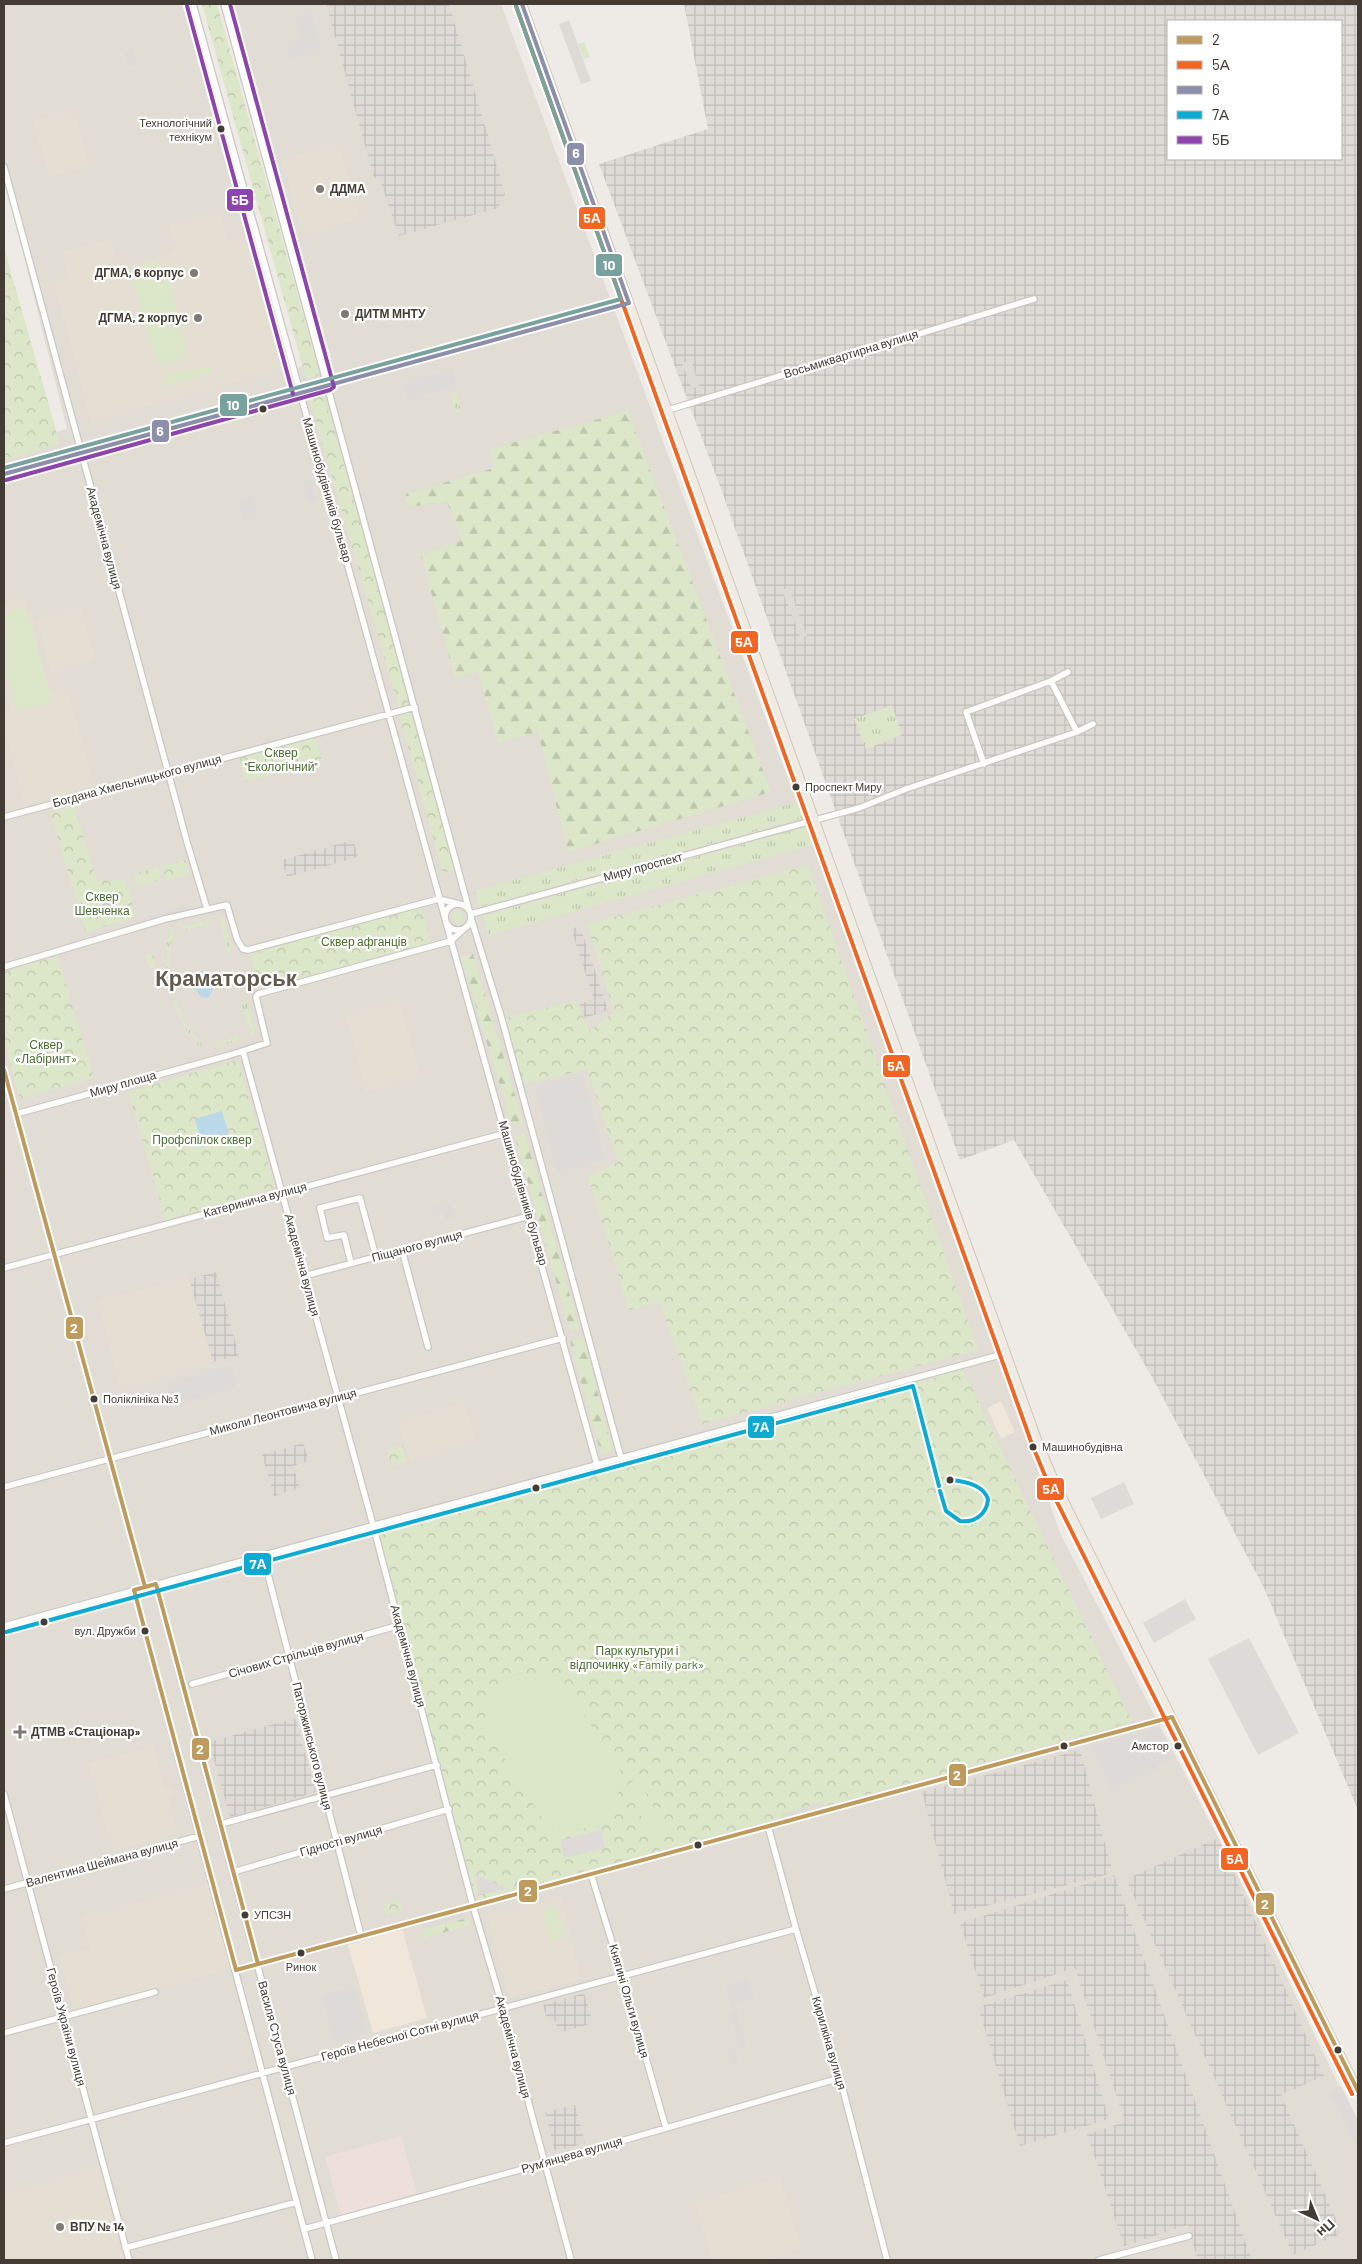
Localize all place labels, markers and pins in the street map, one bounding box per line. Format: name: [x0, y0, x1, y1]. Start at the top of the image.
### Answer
place label: Технологічний технікум: [139, 116, 212, 143]
marker: Технологічний технікум: [216, 124, 226, 134]
place label: ДДМА: [330, 181, 366, 196]
marker: ДДМА: [314, 183, 326, 195]
place label: ДГМА, 6 корпус: [95, 265, 184, 280]
marker: ДГМА, 6 корпус: [188, 267, 200, 279]
place label: ДИТМ МНТУ: [355, 306, 426, 321]
marker: ДИТМ МНТУ: [339, 308, 351, 320]
place label: ДГМА, 2 корпус: [98, 310, 188, 325]
marker: ДГМА, 2 корпус: [192, 312, 204, 324]
unlabelled marker: [258, 404, 268, 414]
place label: Проспект Миру: [805, 780, 882, 793]
marker: Проспект Миру: [791, 782, 801, 792]
place label: Поліклініка №3: [103, 1392, 179, 1405]
marker: Поліклініка №3: [89, 1394, 99, 1404]
place label: Машинобудівна: [1042, 1440, 1124, 1453]
marker: Машинобудівна: [1028, 1442, 1038, 1452]
unlabelled marker: [945, 1475, 955, 1485]
unlabelled marker: [531, 1483, 541, 1493]
unlabelled marker: [39, 1617, 49, 1627]
place label: вул. Дружби: [74, 1624, 136, 1637]
marker: вул. Дружби: [140, 1626, 150, 1636]
place label: ДТМВ «Стаціонар»: [31, 1724, 141, 1739]
marker: ДТМВ «Стаціонар»: [13, 1725, 27, 1739]
place label: Амстор: [1131, 1739, 1169, 1752]
unlabelled marker: [1059, 1741, 1069, 1751]
marker: Амстор: [1173, 1741, 1183, 1751]
unlabelled marker: [693, 1840, 703, 1850]
place label: УПСЗН: [254, 1908, 291, 1921]
marker: УПСЗН: [240, 1910, 250, 1920]
marker: Ринок: [296, 1948, 306, 1958]
place label: Ринок: [286, 1960, 316, 1973]
unlabelled marker: [1333, 2045, 1343, 2055]
place label: ВПУ № 14: [70, 2219, 124, 2233]
marker: ВПУ № 14: [54, 2221, 66, 2233]

